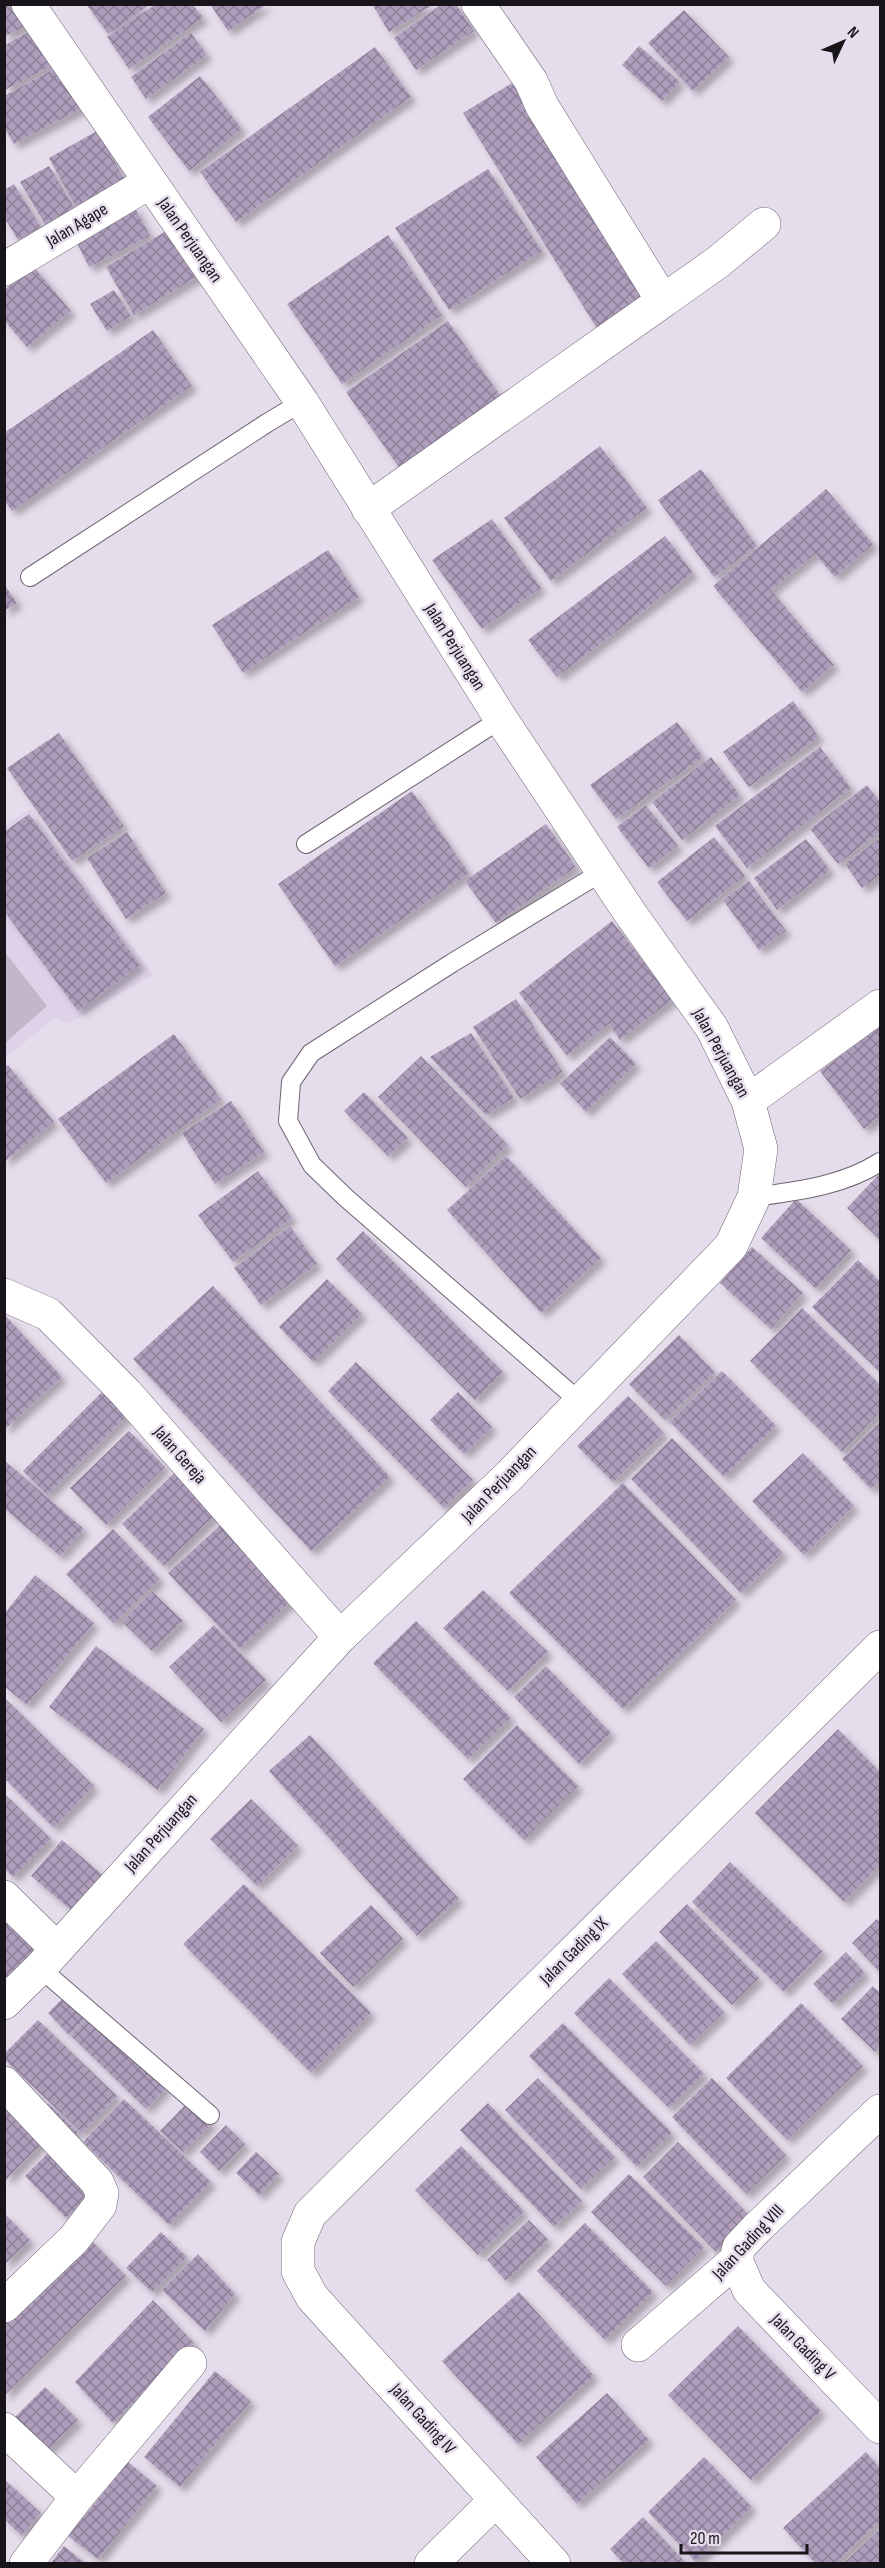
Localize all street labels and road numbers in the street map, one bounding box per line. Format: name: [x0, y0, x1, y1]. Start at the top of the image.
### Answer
street label: Jalan Perjuangan: [153, 193, 227, 286]
street label: Jalan Agape: [42, 198, 112, 252]
street label: Jalan Perjuangan: [419, 599, 490, 694]
street label: Jalan Perjuangan: [687, 1004, 754, 1101]
street label: Jalan Gereja: [148, 1421, 211, 1488]
street label: Jalan Perjuangan: [457, 1441, 541, 1527]
street label: Jalan Perjuangan: [120, 1789, 202, 1877]
street label: Jalan Gading IX: [535, 1912, 613, 1990]
street label: Jalan Gading VIII: [707, 2200, 788, 2285]
street label: Jalan Gading V: [766, 2309, 840, 2385]
street label: Jalan Gading IV: [385, 2379, 460, 2459]

